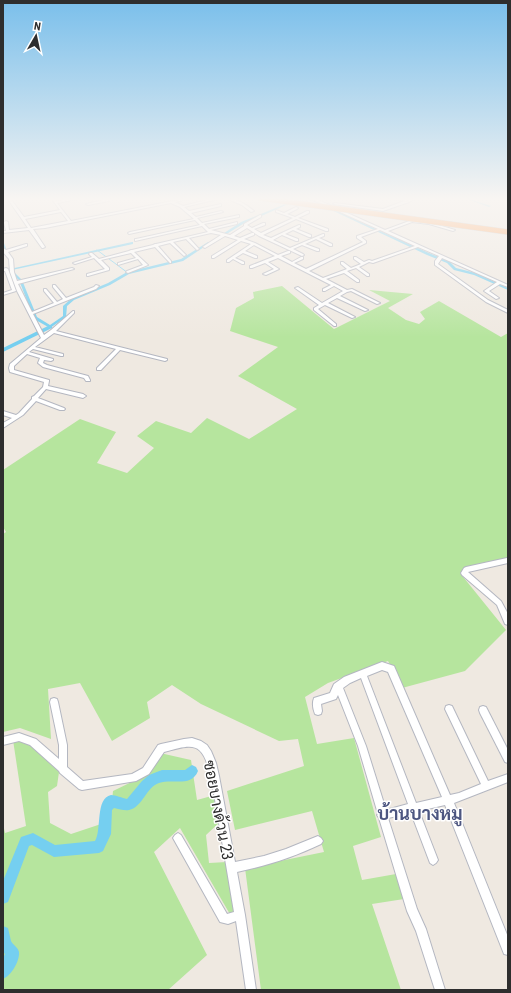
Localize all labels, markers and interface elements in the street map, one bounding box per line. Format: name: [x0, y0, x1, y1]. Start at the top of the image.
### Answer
north arrow: [16, 16, 56, 56]
text: N: [33, 20, 42, 34]
street label: ซอยบางด้วน 23: [200, 758, 238, 862]
district label: บ้านบางหมู: [377, 802, 463, 827]

